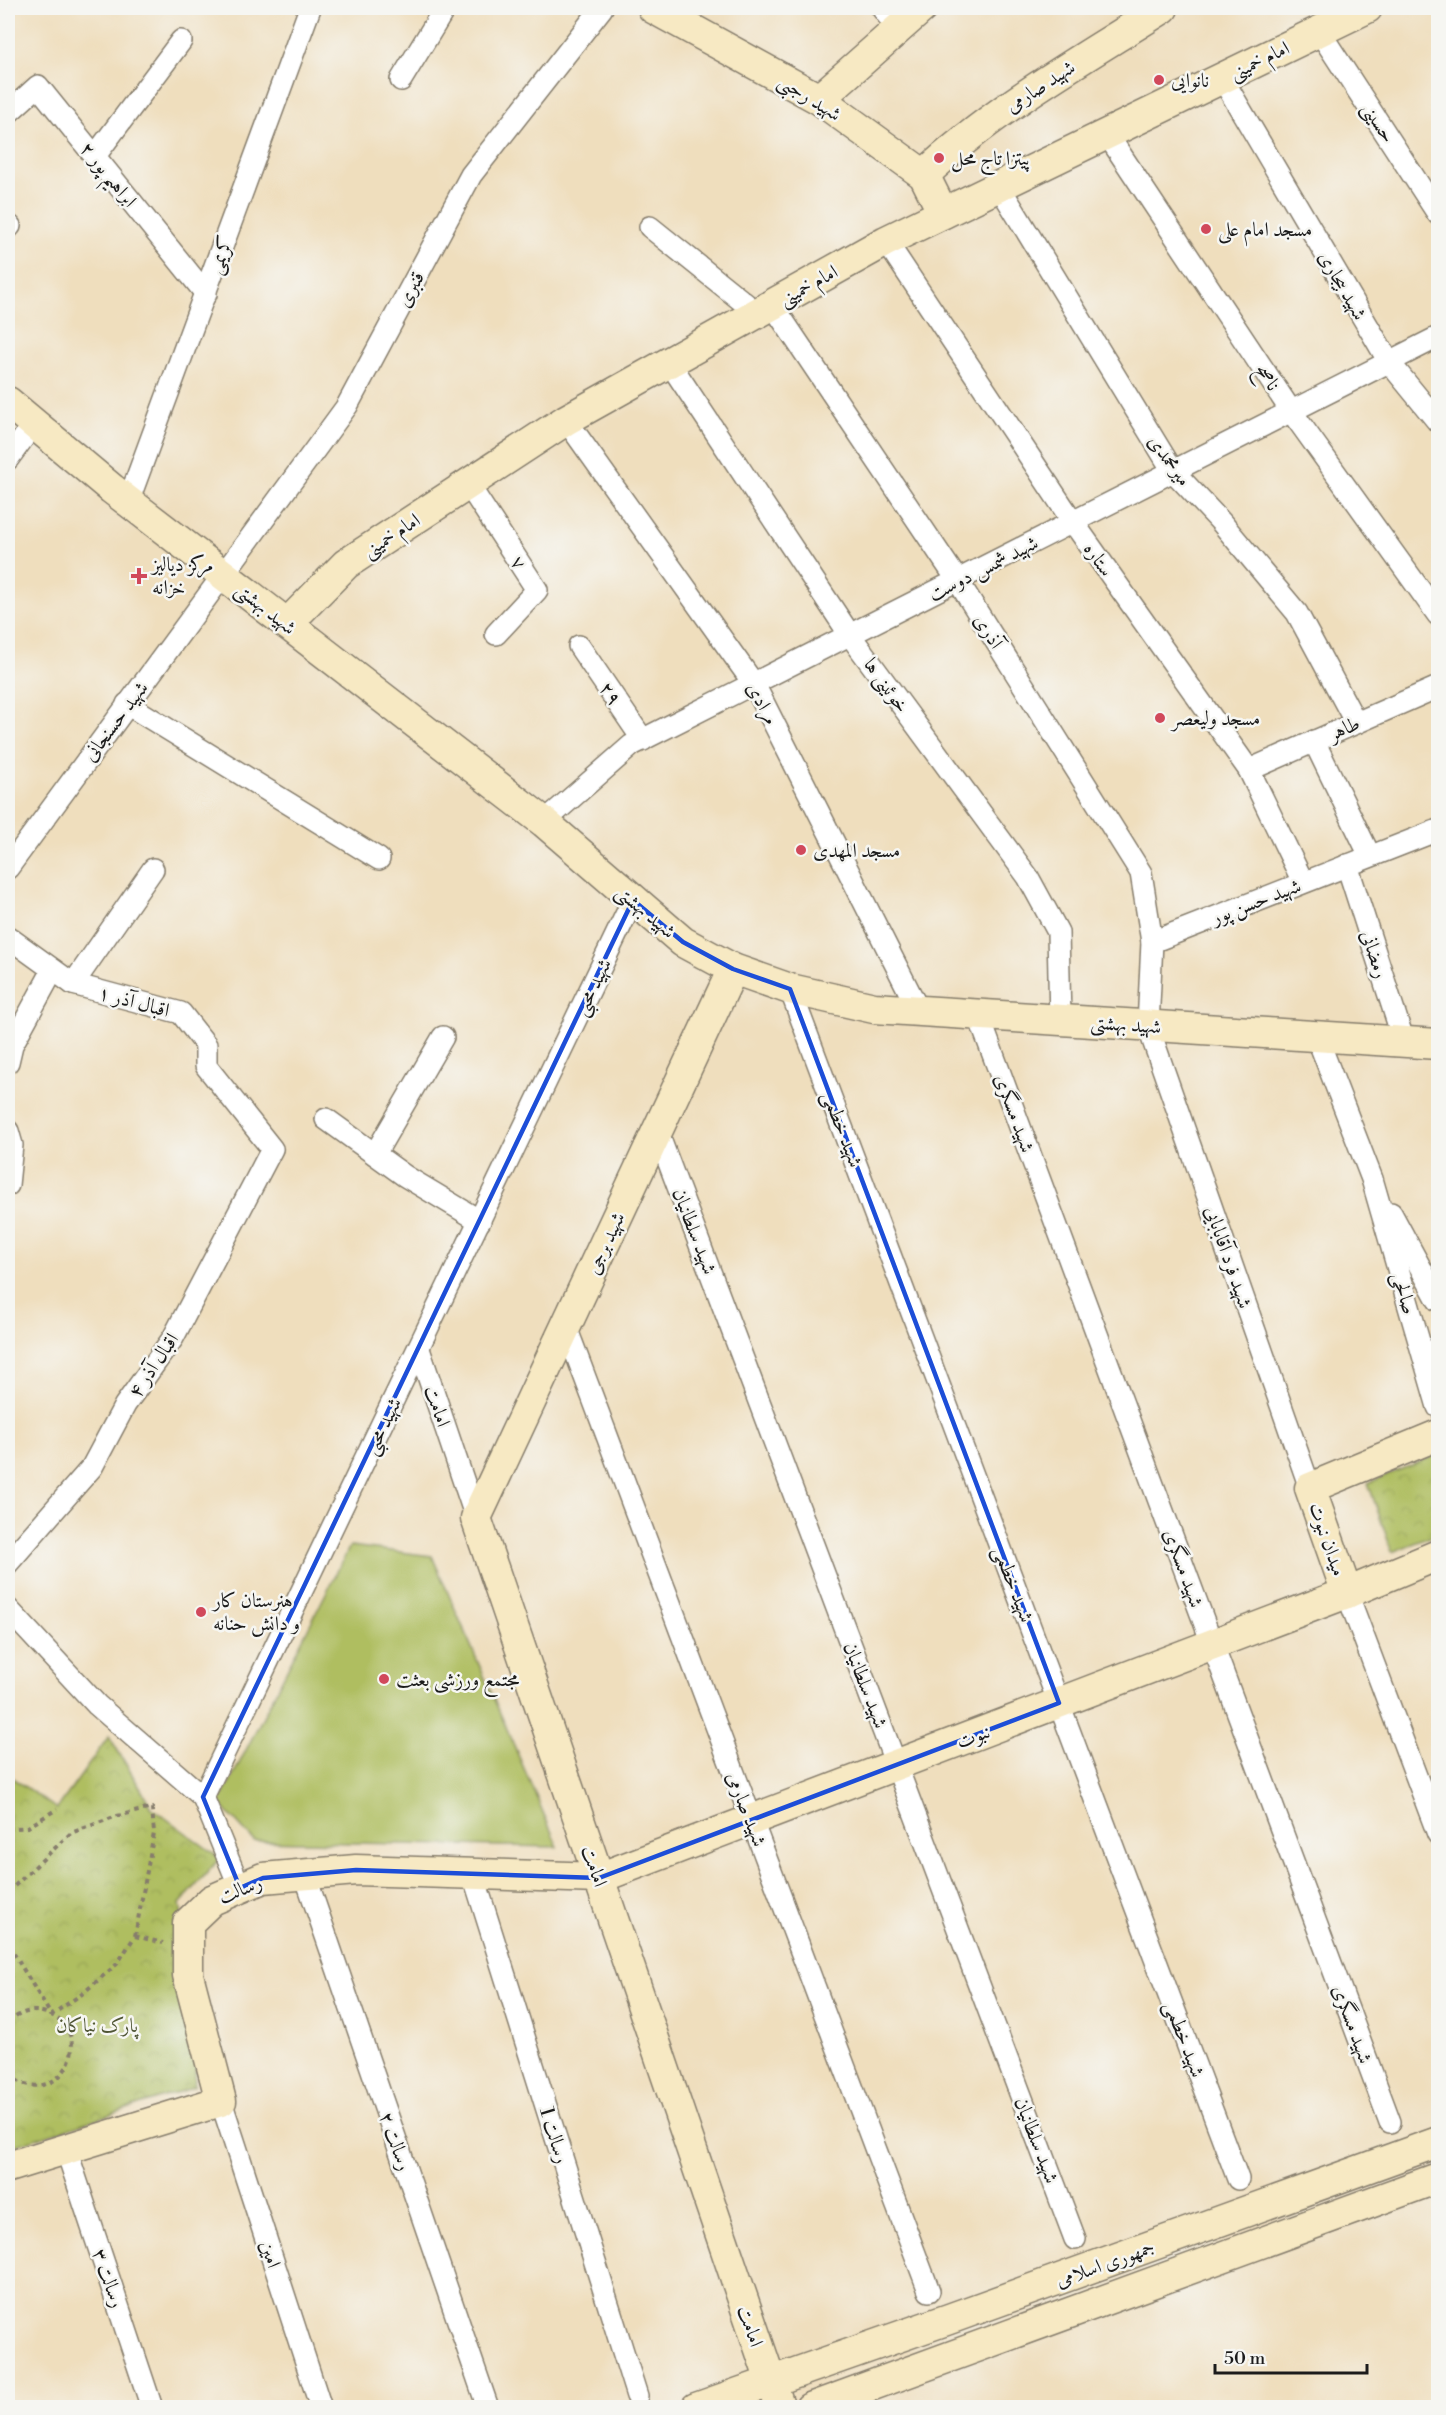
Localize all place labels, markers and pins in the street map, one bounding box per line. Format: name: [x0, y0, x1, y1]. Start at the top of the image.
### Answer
place label: نانوایی: [1171, 69, 1209, 94]
marker: نانوایی: [1152, 73, 1166, 87]
place label: پیتزا تاج محل: [951, 147, 1030, 176]
marker: پیتزا تاج محل: [932, 151, 946, 165]
place label: مسجد امام علی: [1218, 218, 1312, 247]
marker: مسجد امام علی: [1199, 222, 1213, 236]
place label: مرکز دیالیز خزانه: [150, 553, 213, 601]
marker: مرکز دیالیز خزانه: [130, 567, 148, 585]
place label: مسجد ولیعصر: [1170, 707, 1260, 732]
marker: مسجد ولیعصر: [1153, 711, 1167, 725]
place label: مسجد المهدی: [813, 839, 900, 864]
marker: مسجد المهدی: [794, 843, 808, 857]
place label: هنرستان کار و دانش حنانه: [211, 1589, 300, 1637]
marker: هنرستان کار و دانش حنانه: [194, 1605, 208, 1619]
place label: مجتمع ورزشی بعثت: [396, 1668, 519, 1697]
marker: مجتمع ورزشی بعثت: [377, 1672, 391, 1686]

